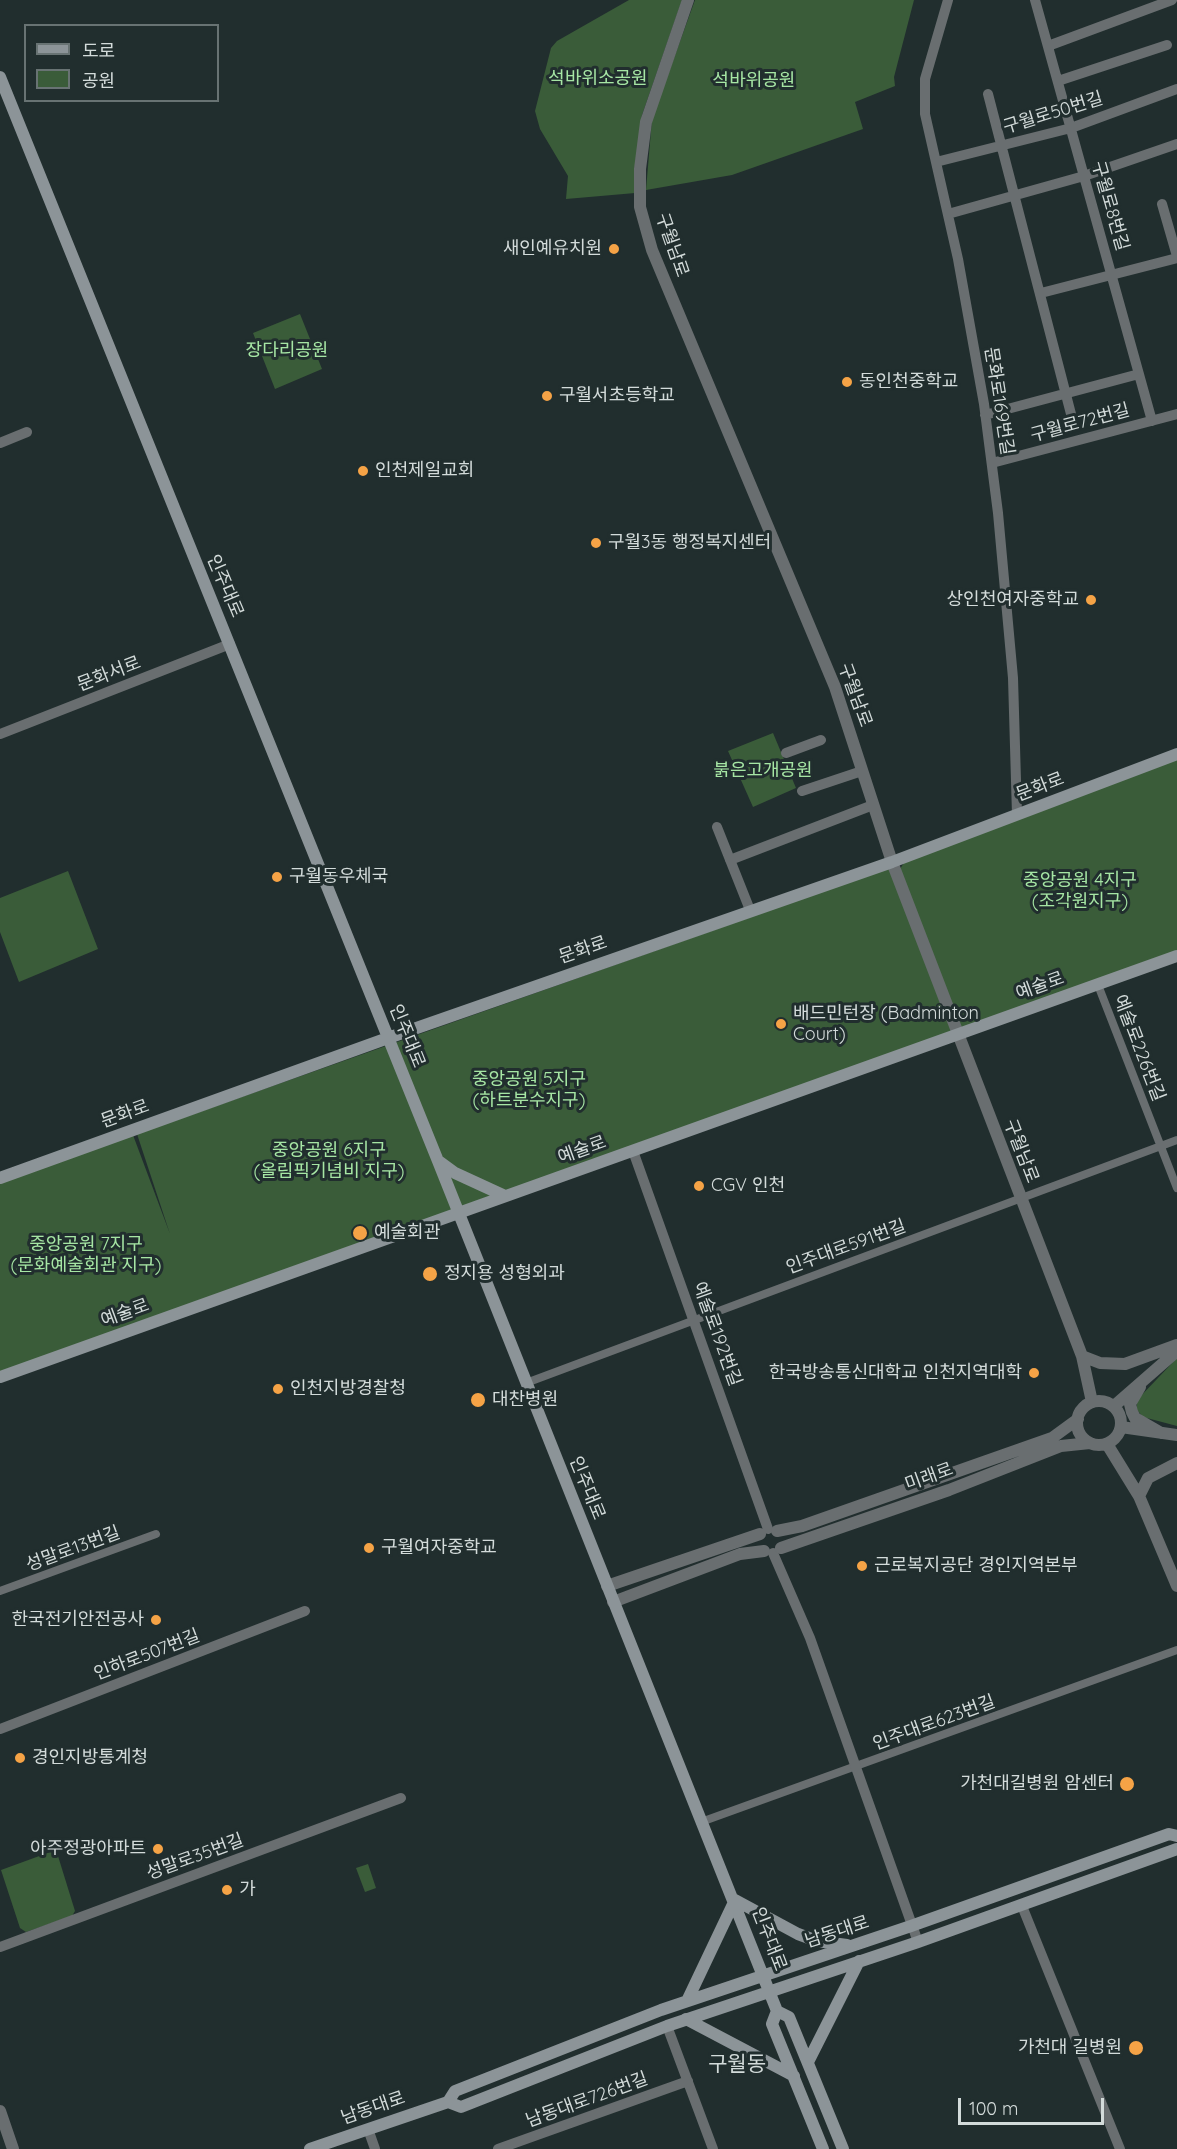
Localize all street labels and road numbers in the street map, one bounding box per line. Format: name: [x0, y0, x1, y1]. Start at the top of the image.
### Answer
street label: 구월로50번길: [1000, 88, 1106, 138]
street label: 구월로8번길: [1087, 159, 1133, 253]
street label: 구월남로: [651, 210, 693, 280]
street label: 문화로169번길: [980, 345, 1018, 457]
street label: 구월로72번길: [1028, 399, 1132, 447]
street label: 인주대로: [202, 551, 248, 621]
street label: 문화서로: [74, 652, 144, 696]
street label: 구월남로: [834, 660, 876, 730]
street label: 문화로: [1013, 768, 1067, 806]
street label: 문화로: [556, 932, 610, 968]
street label: 예술로: [1013, 967, 1067, 1005]
street label: 예술로226번길: [1109, 992, 1169, 1104]
street label: 인주대로: [385, 1001, 429, 1071]
street label: 문화로: [98, 1095, 152, 1133]
street label: 구월남로: [999, 1116, 1043, 1186]
street label: 예술로: [555, 1131, 609, 1169]
street label: 인주대로591번길: [783, 1215, 909, 1279]
street label: 예술로192번길: [688, 1279, 746, 1389]
street label: 예술로: [98, 1294, 152, 1332]
street label: 인주대로: [565, 1453, 609, 1523]
street label: 미래로: [902, 1458, 956, 1496]
street label: 성말로13번길: [23, 1522, 123, 1576]
street label: 인하로507번길: [91, 1625, 203, 1685]
street label: 인주대로623번길: [870, 1691, 998, 1755]
street label: 성말로35번길: [143, 1829, 247, 1885]
street label: 인주대로: [747, 1904, 791, 1974]
street label: 남동대로: [802, 1911, 872, 1953]
street label: 남동대로726번길: [523, 2068, 651, 2132]
street label: 남동대로: [338, 2087, 408, 2129]

